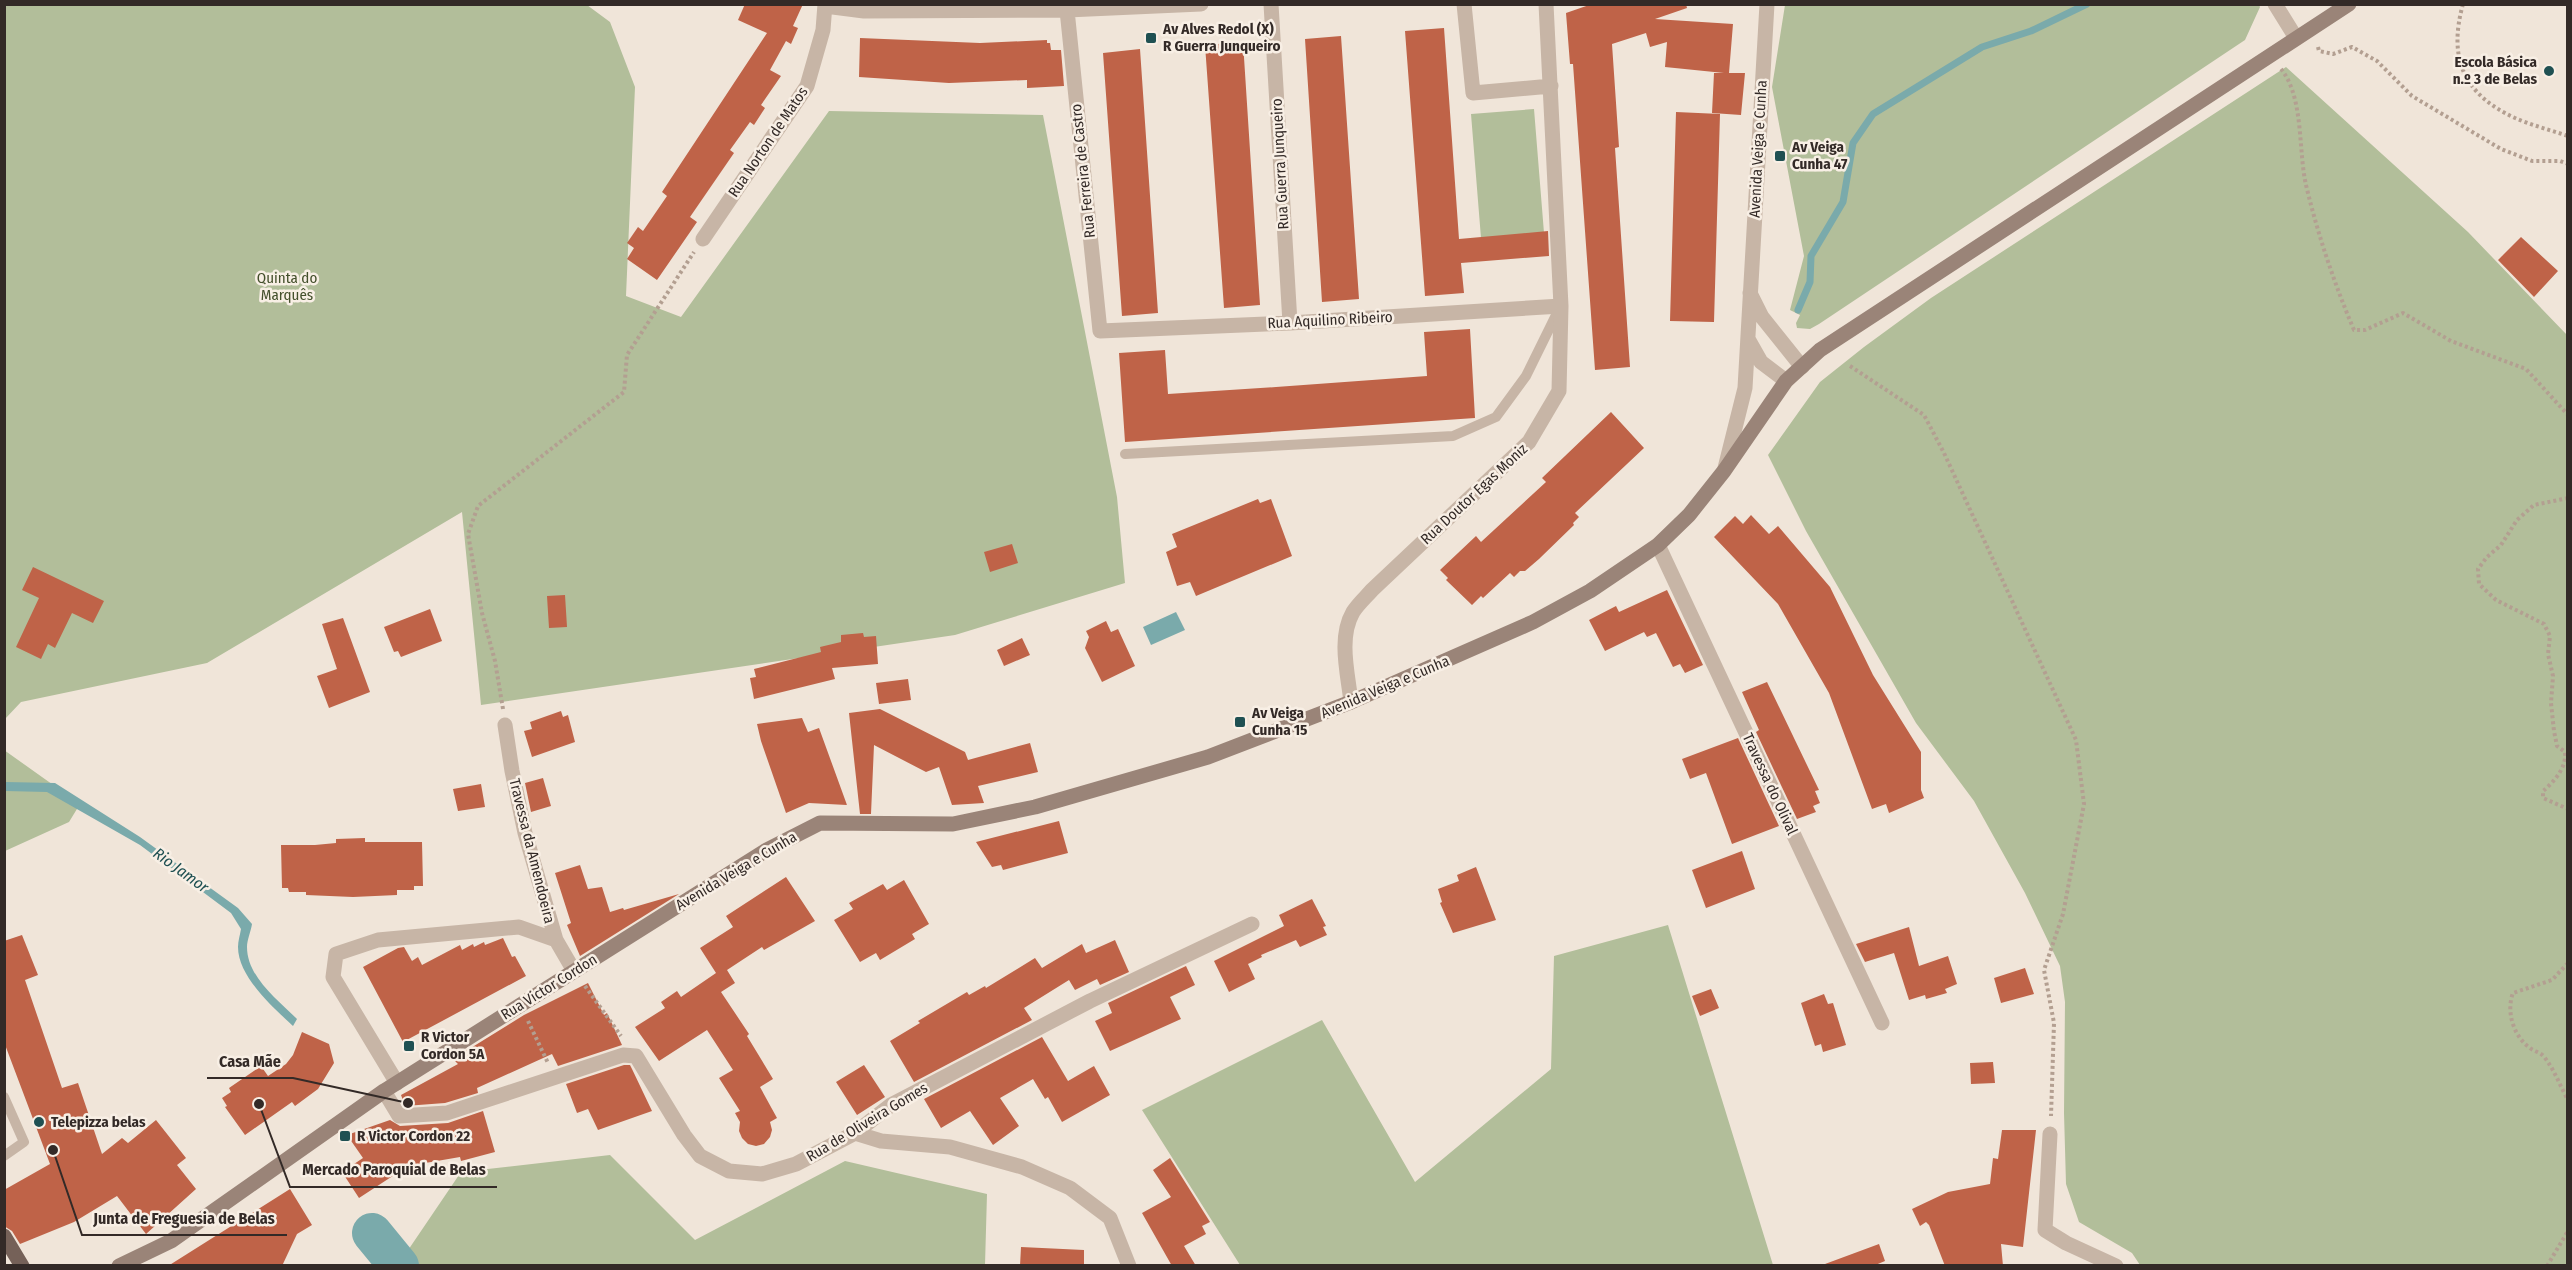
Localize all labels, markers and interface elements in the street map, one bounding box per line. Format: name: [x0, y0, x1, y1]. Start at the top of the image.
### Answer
place label: Av Alves Redol (X) R Guerra Junqueiro: [1162, 20, 1280, 55]
marker: Av Alves Redol (X) R Guerra Junqueiro: [1144, 31, 1158, 45]
place label: Escola Básica n.º 3 de Belas: [2453, 53, 2538, 88]
marker: Escola Básica n.º 3 de Belas: [2542, 64, 2556, 78]
street label: Avenida Veiga e Cunha: [1745, 80, 1771, 218]
street label: Rua Norton de Matos: [724, 83, 812, 201]
street label: Rua Guerra Junqueiro: [1268, 98, 1292, 230]
street label: Rua Ferreira de Castro: [1067, 103, 1099, 239]
place label: Av Veiga Cunha 47: [1791, 138, 1848, 173]
marker: Av Veiga Cunha 47: [1773, 149, 1787, 163]
park label: Quinta do Marquês: [257, 269, 317, 304]
street label: Rua Aquilino Ribeiro: [1267, 308, 1393, 332]
street label: Rua Doutor Egas Moniz: [1417, 440, 1531, 548]
street label: Avenida Veiga e Cunha: [1318, 652, 1452, 722]
place label: Av Veiga Cunha 15: [1251, 704, 1307, 739]
marker: Av Veiga Cunha 15: [1233, 715, 1247, 729]
street label: Travessa do Olival: [1739, 730, 1801, 838]
street label: Travessa da Amendoeira: [505, 777, 559, 925]
street label: Avenida Veiga e Cunha: [672, 828, 800, 914]
water label: Rio Jamor: [150, 844, 213, 897]
street label: Rua Victor Cordon: [498, 950, 600, 1024]
place label: R Victor Cordon 5A: [421, 1028, 485, 1063]
marker: R Victor Cordon 5A: [402, 1039, 416, 1053]
callout: Casa Mãe: [207, 1044, 293, 1078]
text: Casa Mãe: [219, 1052, 281, 1071]
street label: Rua de Oliveira Gomes: [803, 1079, 931, 1165]
place label: Telepizza belas: [51, 1113, 146, 1131]
marker: Telepizza belas: [32, 1115, 46, 1129]
place label: R Victor Cordon 22: [357, 1127, 470, 1145]
marker: R Victor Cordon 22: [338, 1129, 352, 1143]
callout: Mercado Paroquial de Belas: [290, 1153, 497, 1187]
text: Mercado Paroquial de Belas: [302, 1160, 486, 1179]
callout: Junta de Freguesia de Belas: [82, 1201, 287, 1235]
text: Junta de Freguesia de Belas: [92, 1209, 275, 1228]

